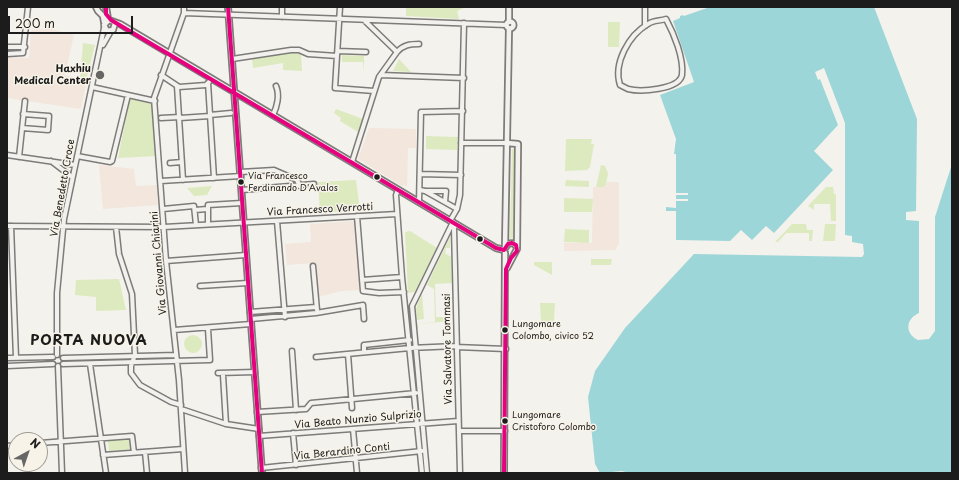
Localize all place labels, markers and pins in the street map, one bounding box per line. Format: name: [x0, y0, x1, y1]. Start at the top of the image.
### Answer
place label: Haxhiu Medical Center: [14, 63, 91, 86]
marker: Haxhiu Medical Center: [94, 69, 106, 81]
place label: Via Francesco Ferdinando D'Avalos: [248, 172, 338, 193]
unlabelled marker: [372, 172, 382, 182]
marker: Via Francesco Ferdinando D'Avalos: [236, 177, 246, 187]
unlabelled marker: [475, 234, 485, 244]
place label: Lungomare Colombo, civico 52: [512, 320, 594, 341]
marker: Lungomare Colombo, civico 52: [500, 325, 510, 335]
place label: Lungomare Cristoforo Colombo: [512, 411, 596, 432]
marker: Lungomare Cristoforo Colombo: [500, 416, 510, 426]

